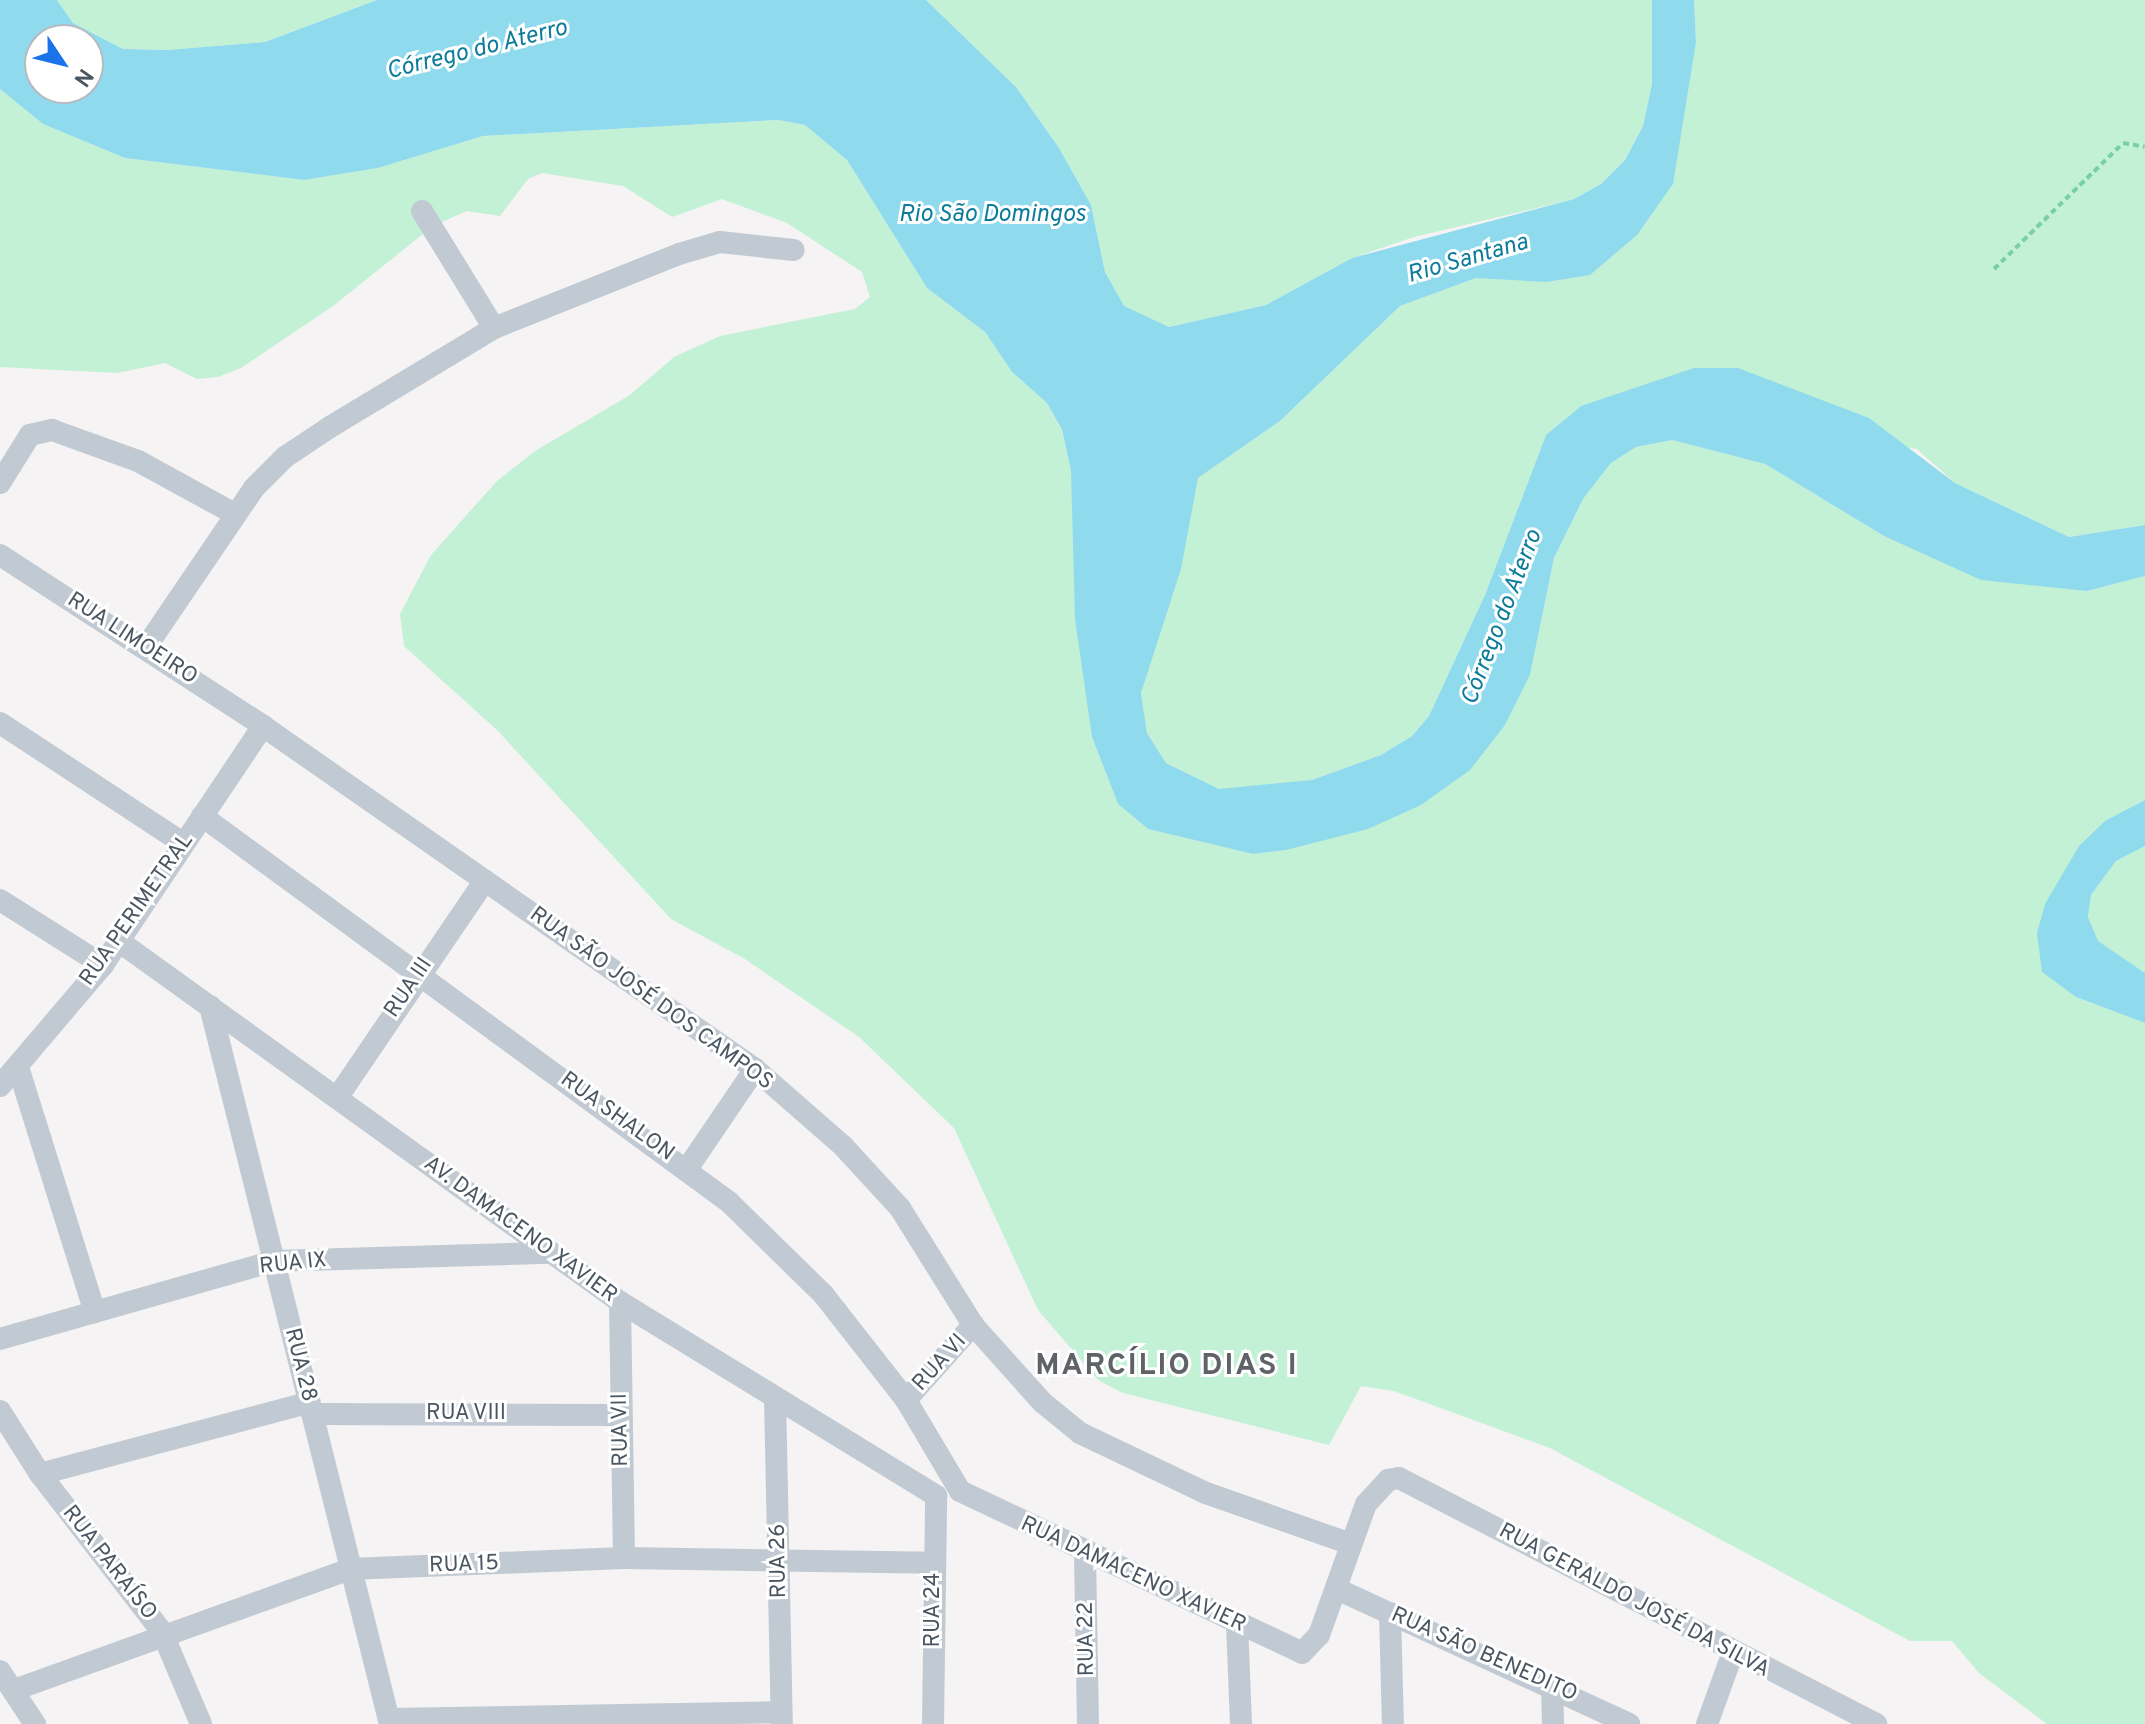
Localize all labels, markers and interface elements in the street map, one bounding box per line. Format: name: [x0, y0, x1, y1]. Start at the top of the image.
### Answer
water label: Córrego do Aterro: [383, 15, 571, 87]
north arrow: [24, 24, 104, 104]
text: N: [67, 63, 98, 91]
water label: Rio São Domingos: [899, 202, 1085, 230]
water label: Rio Santana: [1404, 229, 1532, 291]
water label: Córrego do Aterro: [1456, 526, 1550, 710]
street label: RUA LIMOEIRO: [62, 587, 202, 691]
street label: RUA PERIMETRAL: [74, 828, 200, 992]
street label: RUA SÃO JOSÉ DOS CAMPOS: [524, 902, 778, 1096]
street label: RUA III: [379, 953, 439, 1023]
street label: RUA SHALON: [555, 1067, 679, 1167]
street label: AV. DAMACENO XAVIER: [418, 1151, 622, 1309]
street label: RUA IX: [258, 1247, 328, 1281]
street label: RUA 28: [278, 1325, 322, 1405]
street label: RUA VI: [907, 1328, 973, 1398]
district label: MARCÍLIO DIAS I: [1035, 1349, 1299, 1385]
street label: RUA VII: [607, 1392, 635, 1468]
street label: RUA VIII: [425, 1401, 507, 1427]
street label: RUA PARAÍSO: [56, 1500, 162, 1626]
street label: RUA DAMACENO XAVIER: [1016, 1511, 1250, 1639]
street label: RUA GERALDO JOSÉ DA SILVA: [1493, 1518, 1775, 1684]
street label: RUA 26: [765, 1523, 793, 1599]
street label: RUA 15: [428, 1551, 500, 1579]
street label: RUA 24: [921, 1572, 947, 1648]
street label: RUA 22: [1073, 1601, 1101, 1677]
street label: RUA SÃO BENEDITO: [1386, 1602, 1582, 1708]

